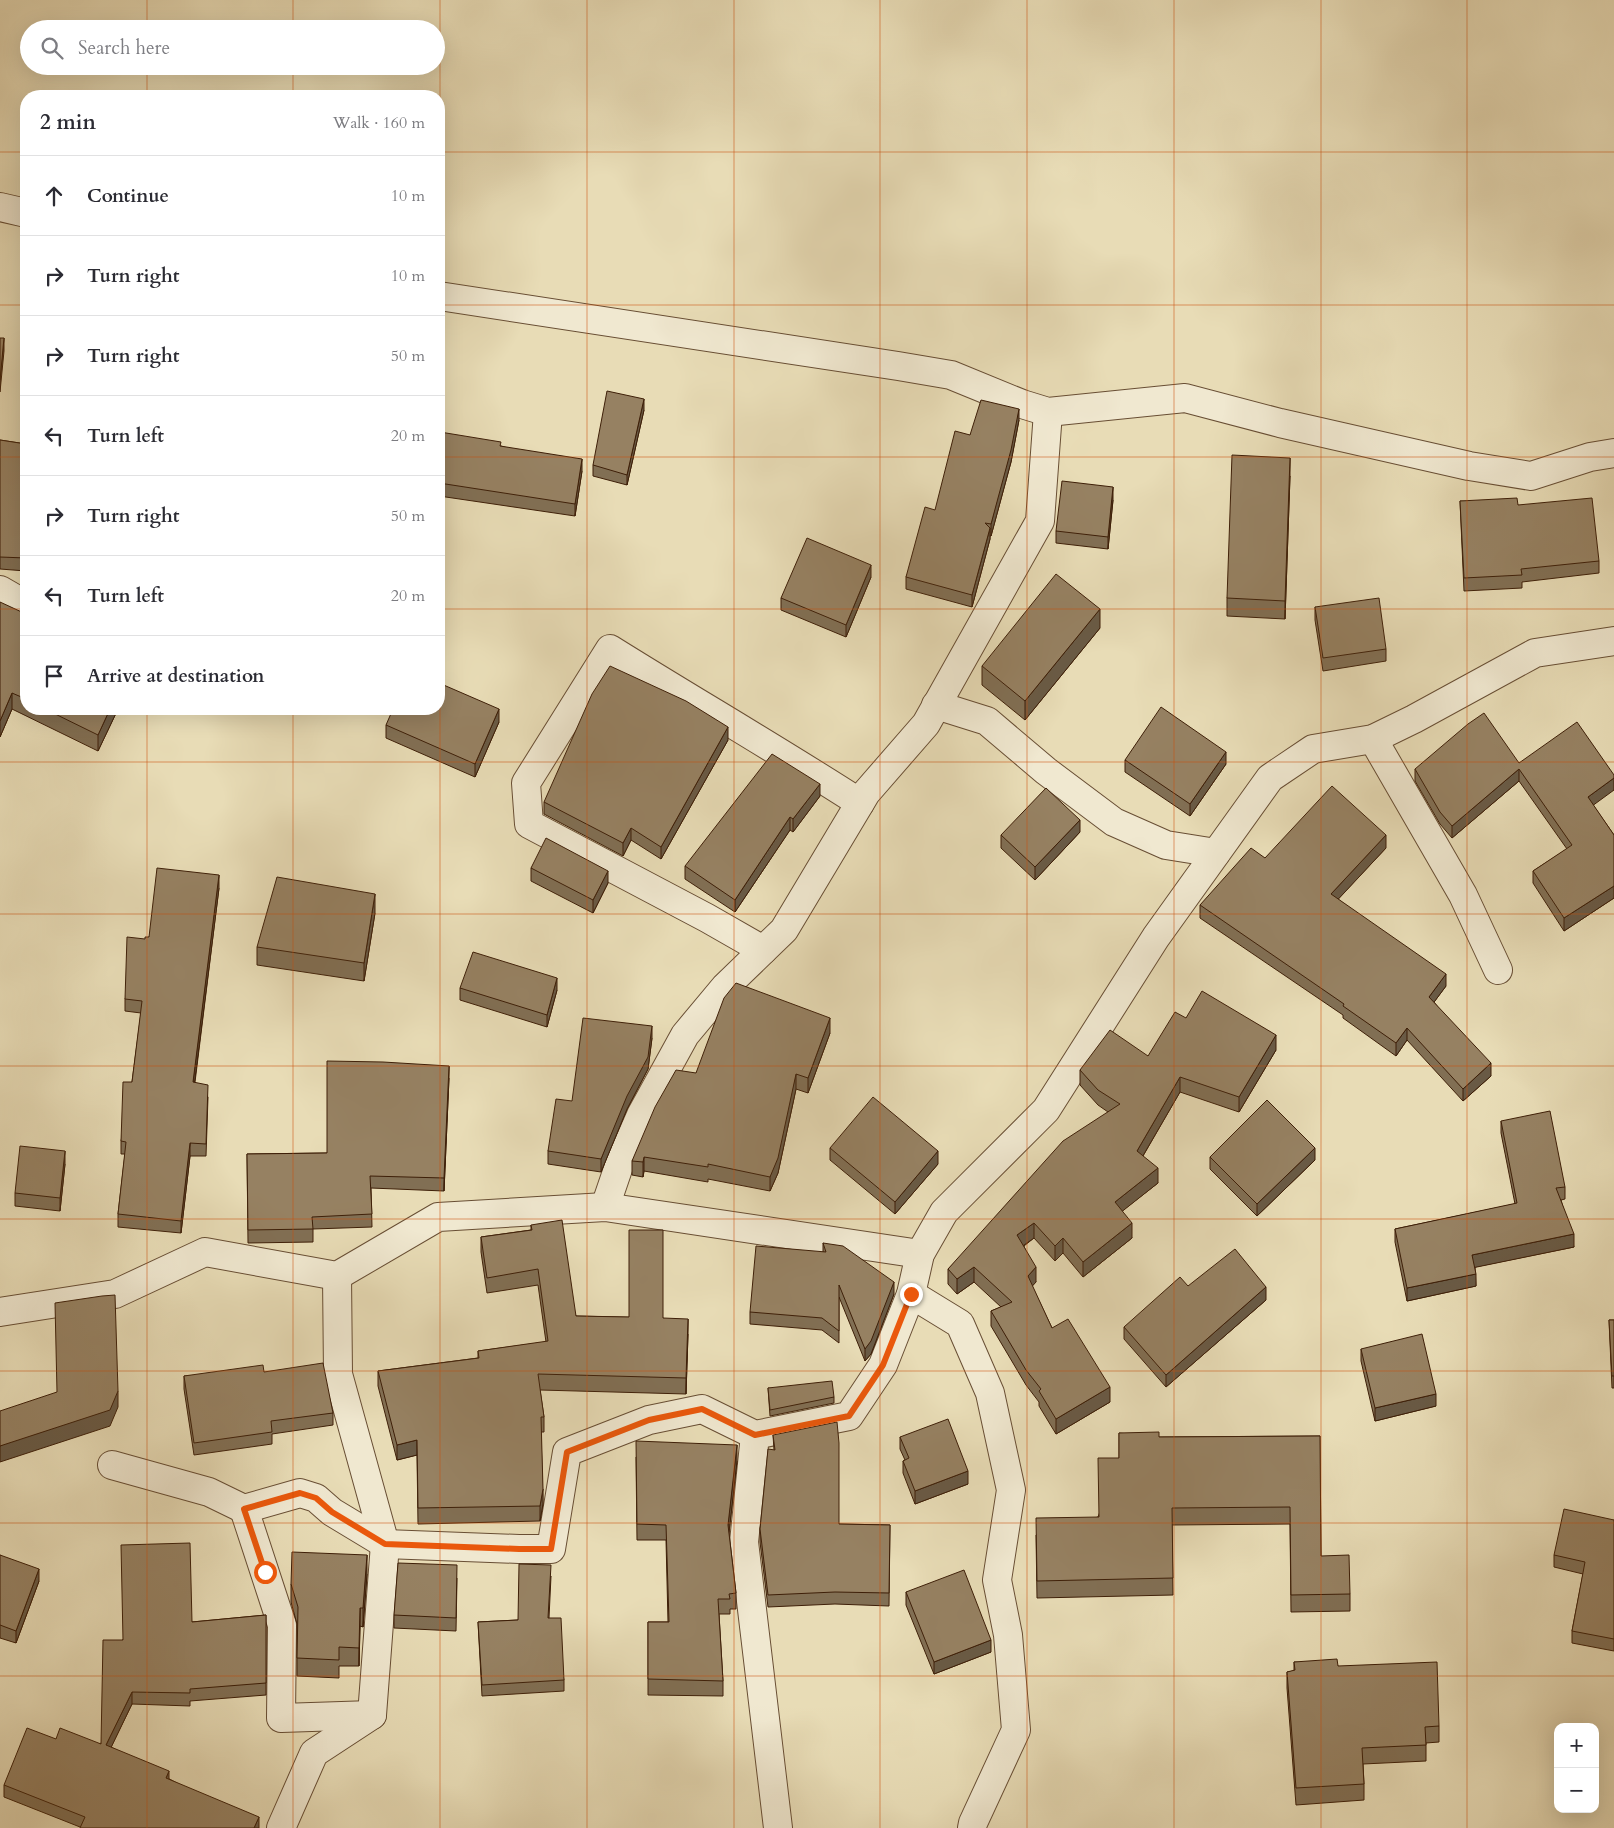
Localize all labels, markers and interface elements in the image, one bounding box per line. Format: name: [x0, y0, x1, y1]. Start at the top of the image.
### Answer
search box: [20, 20, 445, 75]
icon: search: [38, 34, 66, 62]
text: Search here: [78, 35, 170, 61]
text: 2 min: [40, 108, 96, 137]
text: Walk · 160 m: [333, 112, 425, 134]
icon: ahead: [40, 182, 68, 210]
text: Continue: [87, 183, 169, 209]
text: 10 m: [391, 185, 425, 207]
icon: right: [40, 262, 68, 290]
text: Turn right: [87, 263, 179, 289]
text: 10 m: [391, 265, 425, 287]
icon: right: [40, 342, 68, 370]
text: Turn right: [87, 343, 179, 369]
text: 50 m: [391, 345, 425, 367]
icon: left: [40, 422, 68, 450]
text: Turn left: [87, 423, 164, 449]
text: 20 m: [391, 425, 425, 447]
icon: right: [40, 502, 68, 530]
text: Turn right: [87, 503, 179, 529]
text: 50 m: [391, 505, 425, 527]
icon: left: [40, 582, 68, 610]
text: Turn left: [87, 583, 164, 609]
text: 20 m: [391, 585, 425, 607]
icon: arrive: [40, 662, 68, 690]
text: Arrive at destination: [87, 663, 264, 689]
route end: [900, 1283, 923, 1306]
route start: [254, 1561, 277, 1584]
map controls: [1554, 1723, 1599, 1813]
button: +: [1554, 1723, 1599, 1768]
button: −: [1554, 1768, 1599, 1813]

